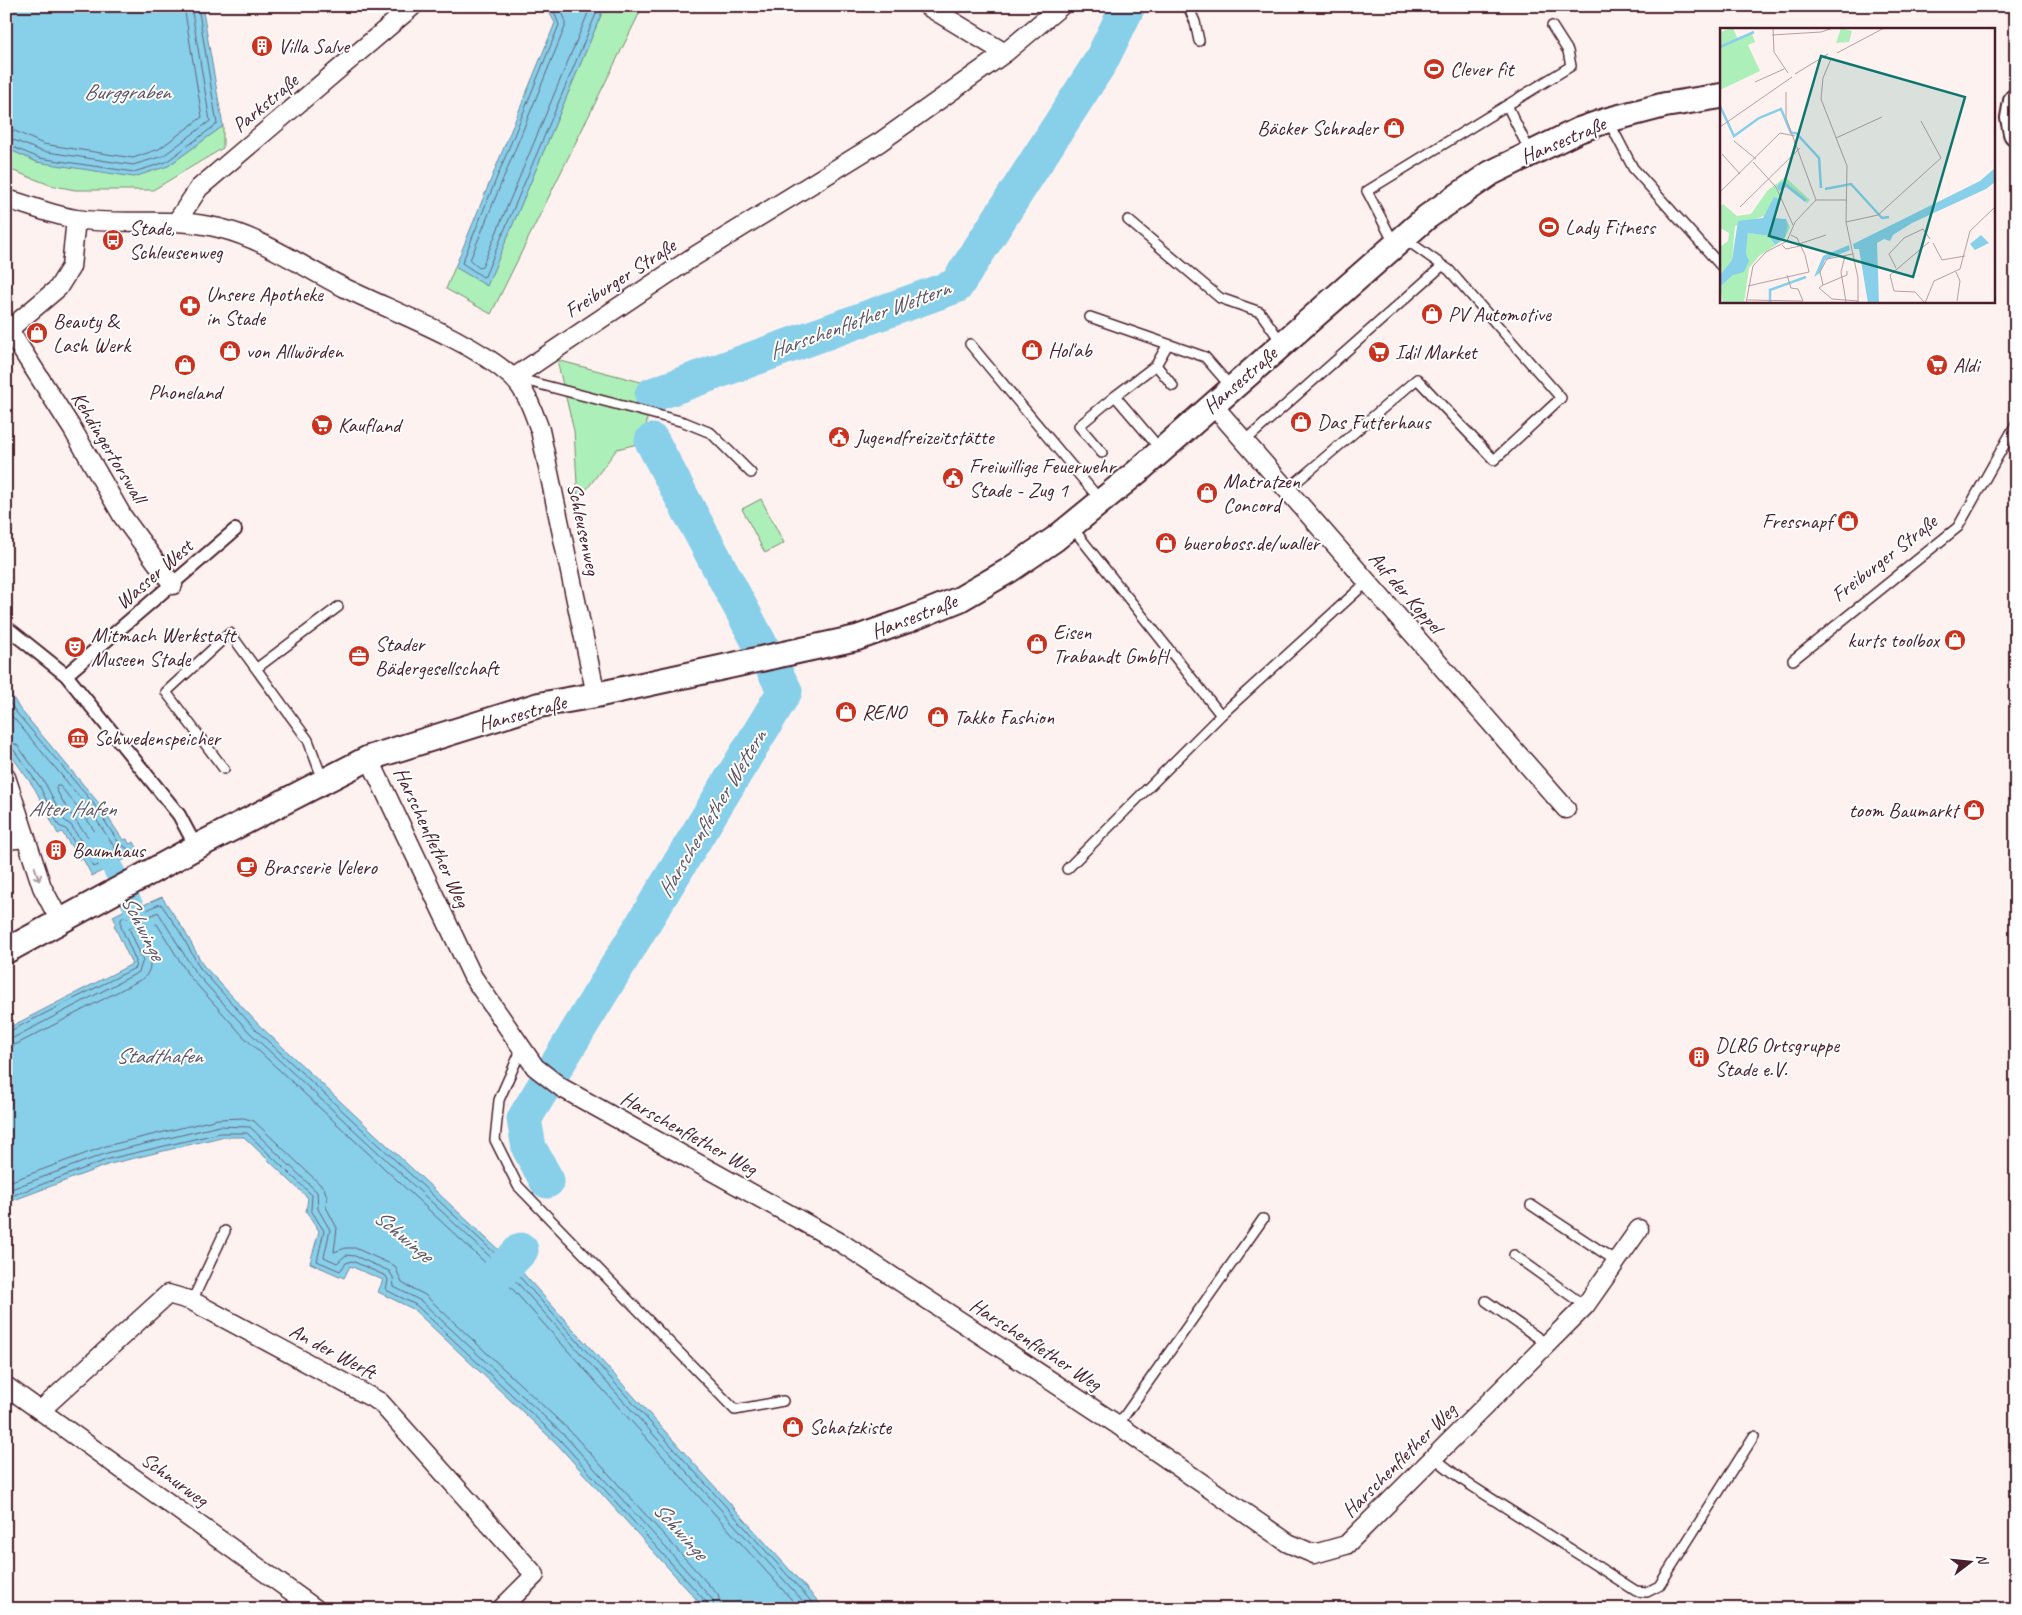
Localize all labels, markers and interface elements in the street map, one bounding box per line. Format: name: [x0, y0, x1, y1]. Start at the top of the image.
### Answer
inset map: [1720, 28, 1994, 302]
place label: Villa Salve: [278, 33, 351, 59]
building icon: Villa Salve: [250, 34, 274, 58]
place label: Clever fit: [1450, 56, 1515, 82]
sports icon: Clever fit: [1422, 57, 1446, 81]
street label: Parkstraße: [227, 66, 305, 138]
water label: Burggraben: [84, 78, 172, 106]
street label: Hansestraße: [1517, 110, 1611, 170]
place label: Bäcker Schrader: [1257, 115, 1379, 141]
shop icon: Bäcker Schrader: [1382, 116, 1406, 140]
place label: Lady Fitness: [1565, 214, 1657, 240]
place label: Stade, Schleusenweg: [129, 215, 224, 265]
sports icon: Lady Fitness: [1537, 215, 1561, 239]
bus stop icon: Stade, Schleusenweg: [101, 228, 125, 252]
street label: Freiburger Straße: [560, 231, 682, 324]
water label: Harschenflether Wettern: [765, 273, 956, 366]
place label: Unsere Apotheke in Stade: [206, 281, 324, 331]
pharmacy icon: Unsere Apotheke in Stade: [178, 294, 202, 318]
place label: PV Automotive: [1448, 301, 1552, 327]
shop icon: PV Automotive: [1420, 302, 1444, 326]
place label: Beauty & Lash Werk: [53, 308, 132, 358]
shop icon: Beauty & Lash Werk: [25, 321, 49, 345]
place label: Hol'ab: [1048, 337, 1093, 363]
place label: von Allwörden: [246, 338, 344, 364]
shop icon: Hol'ab: [1020, 338, 1044, 362]
shop icon: von Allwörden: [218, 339, 242, 363]
street label: Hansestraße: [1198, 339, 1284, 419]
place label: Idil Market: [1395, 339, 1479, 365]
supermarket icon: Idil Market: [1367, 340, 1391, 364]
place label: Aldi: [1953, 352, 1982, 378]
shop icon: Phoneland: [173, 353, 197, 377]
supermarket icon: Aldi: [1925, 353, 1949, 377]
place label: Phoneland: [148, 379, 225, 405]
street label: Kehdingertorswall: [66, 387, 154, 510]
place label: Das Futterhaus: [1317, 409, 1432, 435]
shop icon: Das Futterhaus: [1289, 410, 1313, 434]
place label: Kaufland: [338, 412, 404, 438]
supermarket icon: Kaufland: [310, 413, 334, 437]
place label: Jugendfreizeitstätte: [854, 424, 996, 450]
public building icon: Jugendfreizeitstätte: [827, 425, 851, 449]
place label: Freiwillige Feuerwehr Stade - Zug 1: [969, 453, 1118, 503]
public building icon: Freiwillige Feuerwehr Stade - Zug 1: [941, 466, 965, 490]
place label: Matratzen Concord: [1223, 468, 1301, 518]
street label: Schleusenweg: [562, 481, 607, 579]
shop icon: Matratzen Concord: [1195, 481, 1219, 505]
street label: Freiburger Straße: [1826, 507, 1944, 607]
place label: Fressnapf: [1762, 508, 1837, 534]
shop icon: Fressnapf: [1836, 509, 1860, 533]
place label: bueroboss.de/waller: [1182, 530, 1321, 556]
shop icon: bueroboss.de/waller: [1154, 531, 1178, 555]
street label: Wasser West: [110, 532, 200, 615]
street label: Auf der Koppel: [1363, 546, 1451, 641]
street label: Hansestraße: [867, 587, 963, 644]
place label: Eisen Trabandt GmbH: [1053, 619, 1171, 669]
place label: Mitmach Werkstatt Museen Stade: [91, 622, 238, 672]
place label: kurts toolbox: [1848, 627, 1941, 653]
shop icon: kurts toolbox: [1943, 628, 1967, 652]
place label: Stader Bädergesellschaft: [375, 631, 500, 681]
shop icon: Eisen Trabandt GmbH: [1025, 632, 1049, 656]
theatre icon: Mitmach Werkstatt Museen Stade: [63, 635, 87, 659]
office icon: Stader Bädergesellschaft: [347, 644, 371, 668]
street label: Hansestraße: [475, 688, 571, 737]
place label: RENO: [862, 699, 909, 725]
shop icon: RENO: [834, 700, 858, 724]
place label: Takko Fashion: [954, 704, 1055, 730]
shop icon: Takko Fashion: [926, 705, 950, 729]
water label: Harschenflether Wettern: [651, 723, 774, 902]
place label: Schwedenspeicher: [94, 725, 223, 751]
museum icon: Schwedenspeicher: [66, 726, 90, 750]
street label: Harschenflether Weg: [388, 763, 476, 913]
water label: Alter Hafen: [28, 795, 118, 823]
place label: toom Baumarkt: [1849, 797, 1961, 823]
shop icon: toom Baumarkt: [1962, 798, 1986, 822]
place label: Baumhaus: [72, 837, 147, 863]
building icon: Baumhaus: [44, 838, 68, 862]
place label: Brasserie Velero: [263, 854, 379, 880]
cafe icon: Brasserie Velero: [235, 855, 259, 879]
one-way arrow: [33, 865, 43, 881]
water label: Schwinge: [115, 891, 173, 968]
place label: DLRG Ortsgruppe Stade e.V.: [1715, 1032, 1840, 1082]
water label: Stadthafen: [116, 1042, 204, 1070]
building icon: DLRG Ortsgruppe Stade e.V.: [1687, 1045, 1711, 1069]
street label: Harschenflether Weg: [616, 1085, 763, 1182]
water label: Schwinge: [368, 1203, 442, 1271]
street label: Harschenflether Weg: [965, 1292, 1108, 1397]
street label: An der Werft: [285, 1317, 382, 1385]
street label: Harschenflether Weg: [1336, 1396, 1463, 1523]
place label: Schatzkiste: [809, 1414, 892, 1440]
shop icon: Schatzkiste: [781, 1415, 805, 1439]
street label: Schnurweg: [136, 1446, 215, 1513]
water label: Schwinge: [647, 1496, 716, 1568]
north arrow: [1944, 1538, 1994, 1588]
text: N: [1973, 1552, 1992, 1567]

